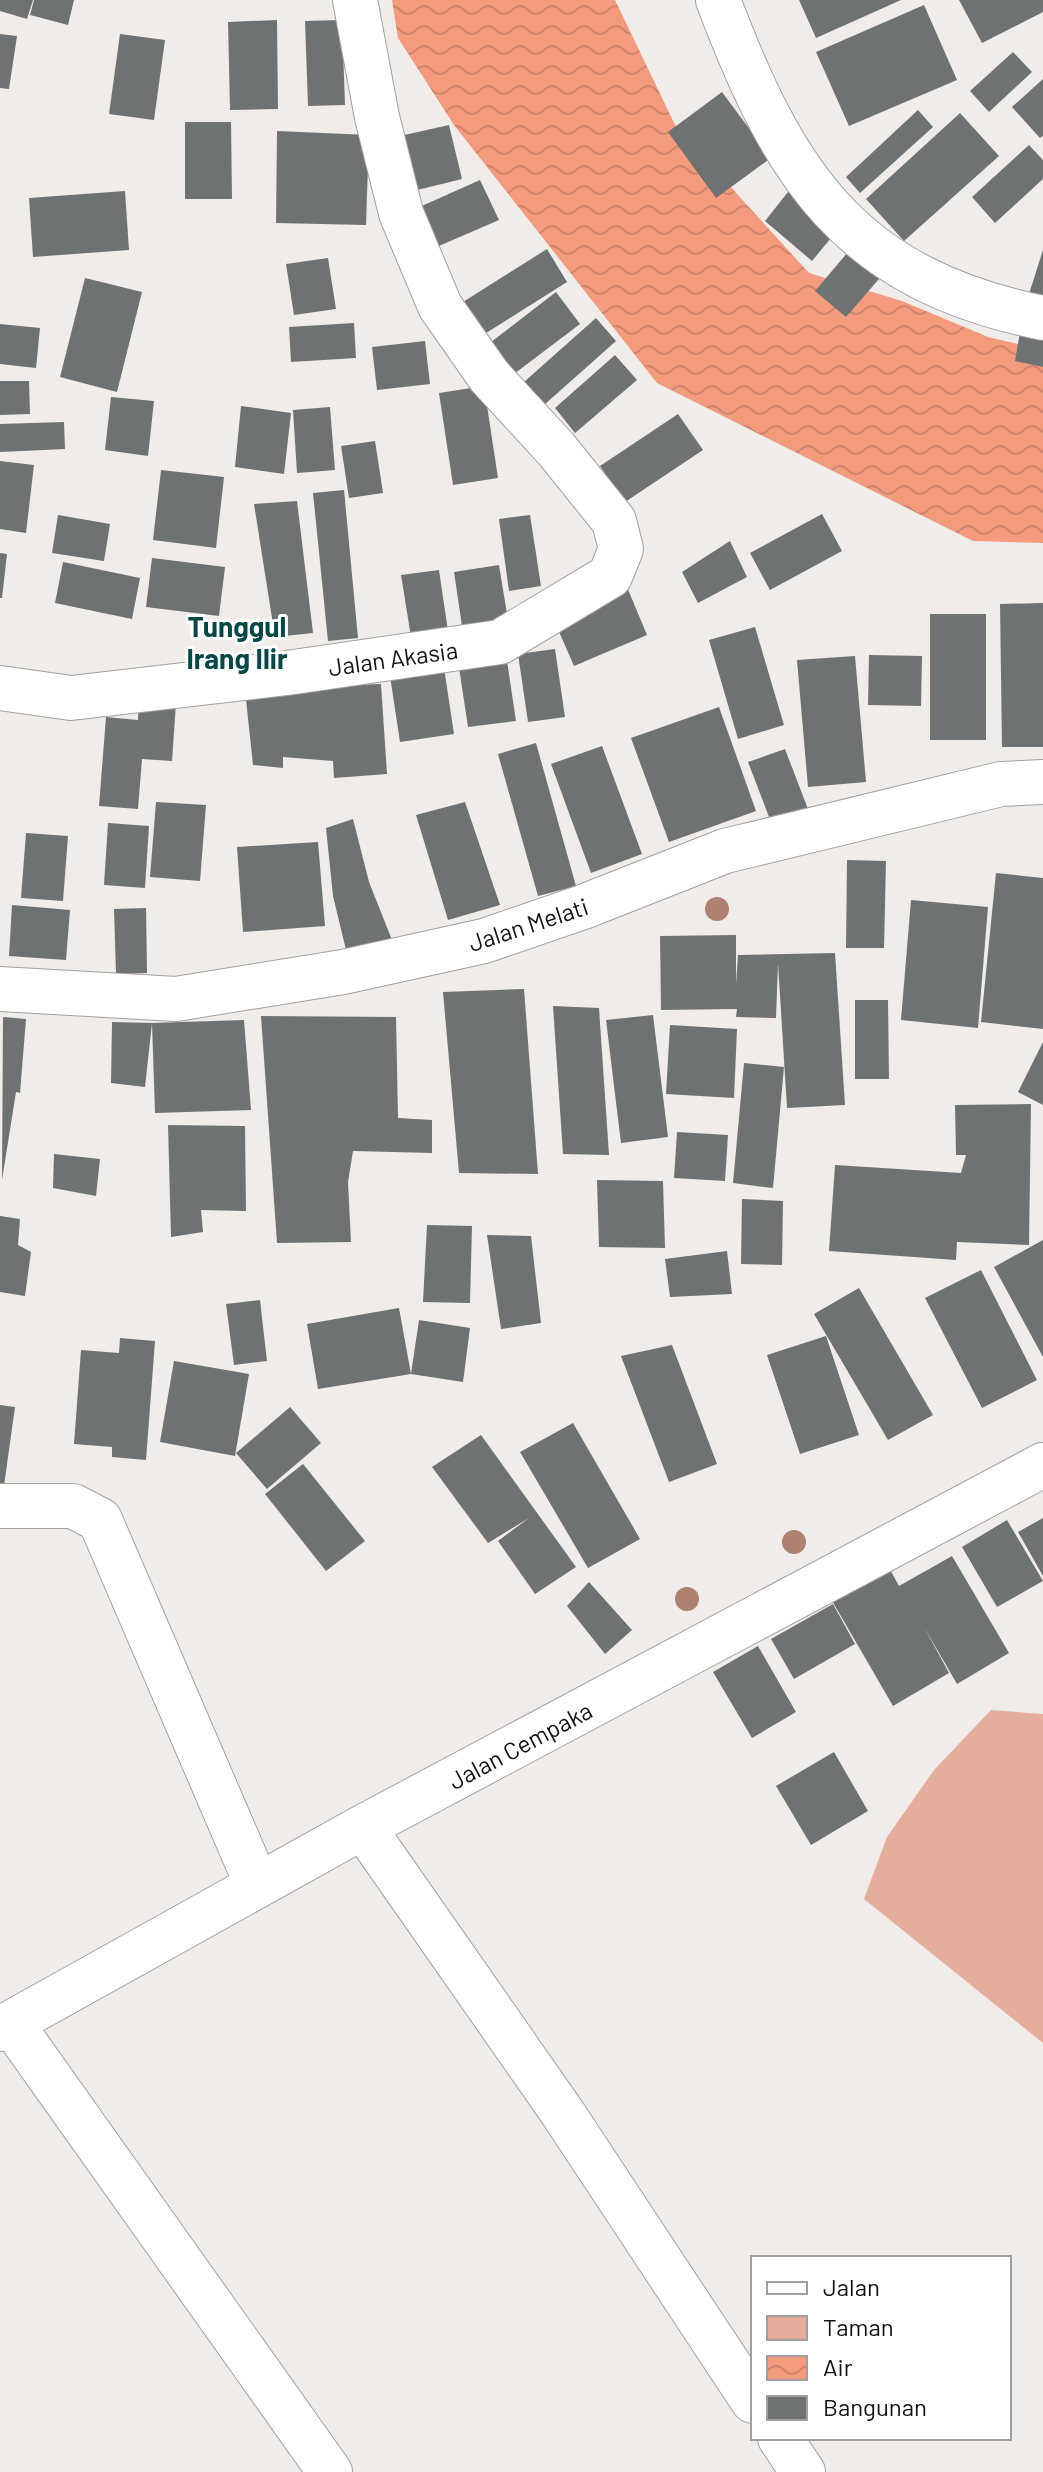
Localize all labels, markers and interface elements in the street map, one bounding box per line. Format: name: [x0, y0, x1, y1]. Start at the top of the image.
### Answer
district label: Tunggul Irang Ilir: [186, 609, 288, 675]
street label: Jalan Akasia: [327, 635, 459, 681]
street label: Jalan Melati: [464, 891, 592, 957]
street label: Jalan Cempaka: [443, 1695, 597, 1795]
legend: [751, 2256, 1011, 2440]
text: Jalan: [823, 2272, 880, 2301]
text: Taman: [823, 2312, 894, 2341]
text: Air: [823, 2352, 853, 2381]
text: Bangunan: [823, 2392, 927, 2421]

